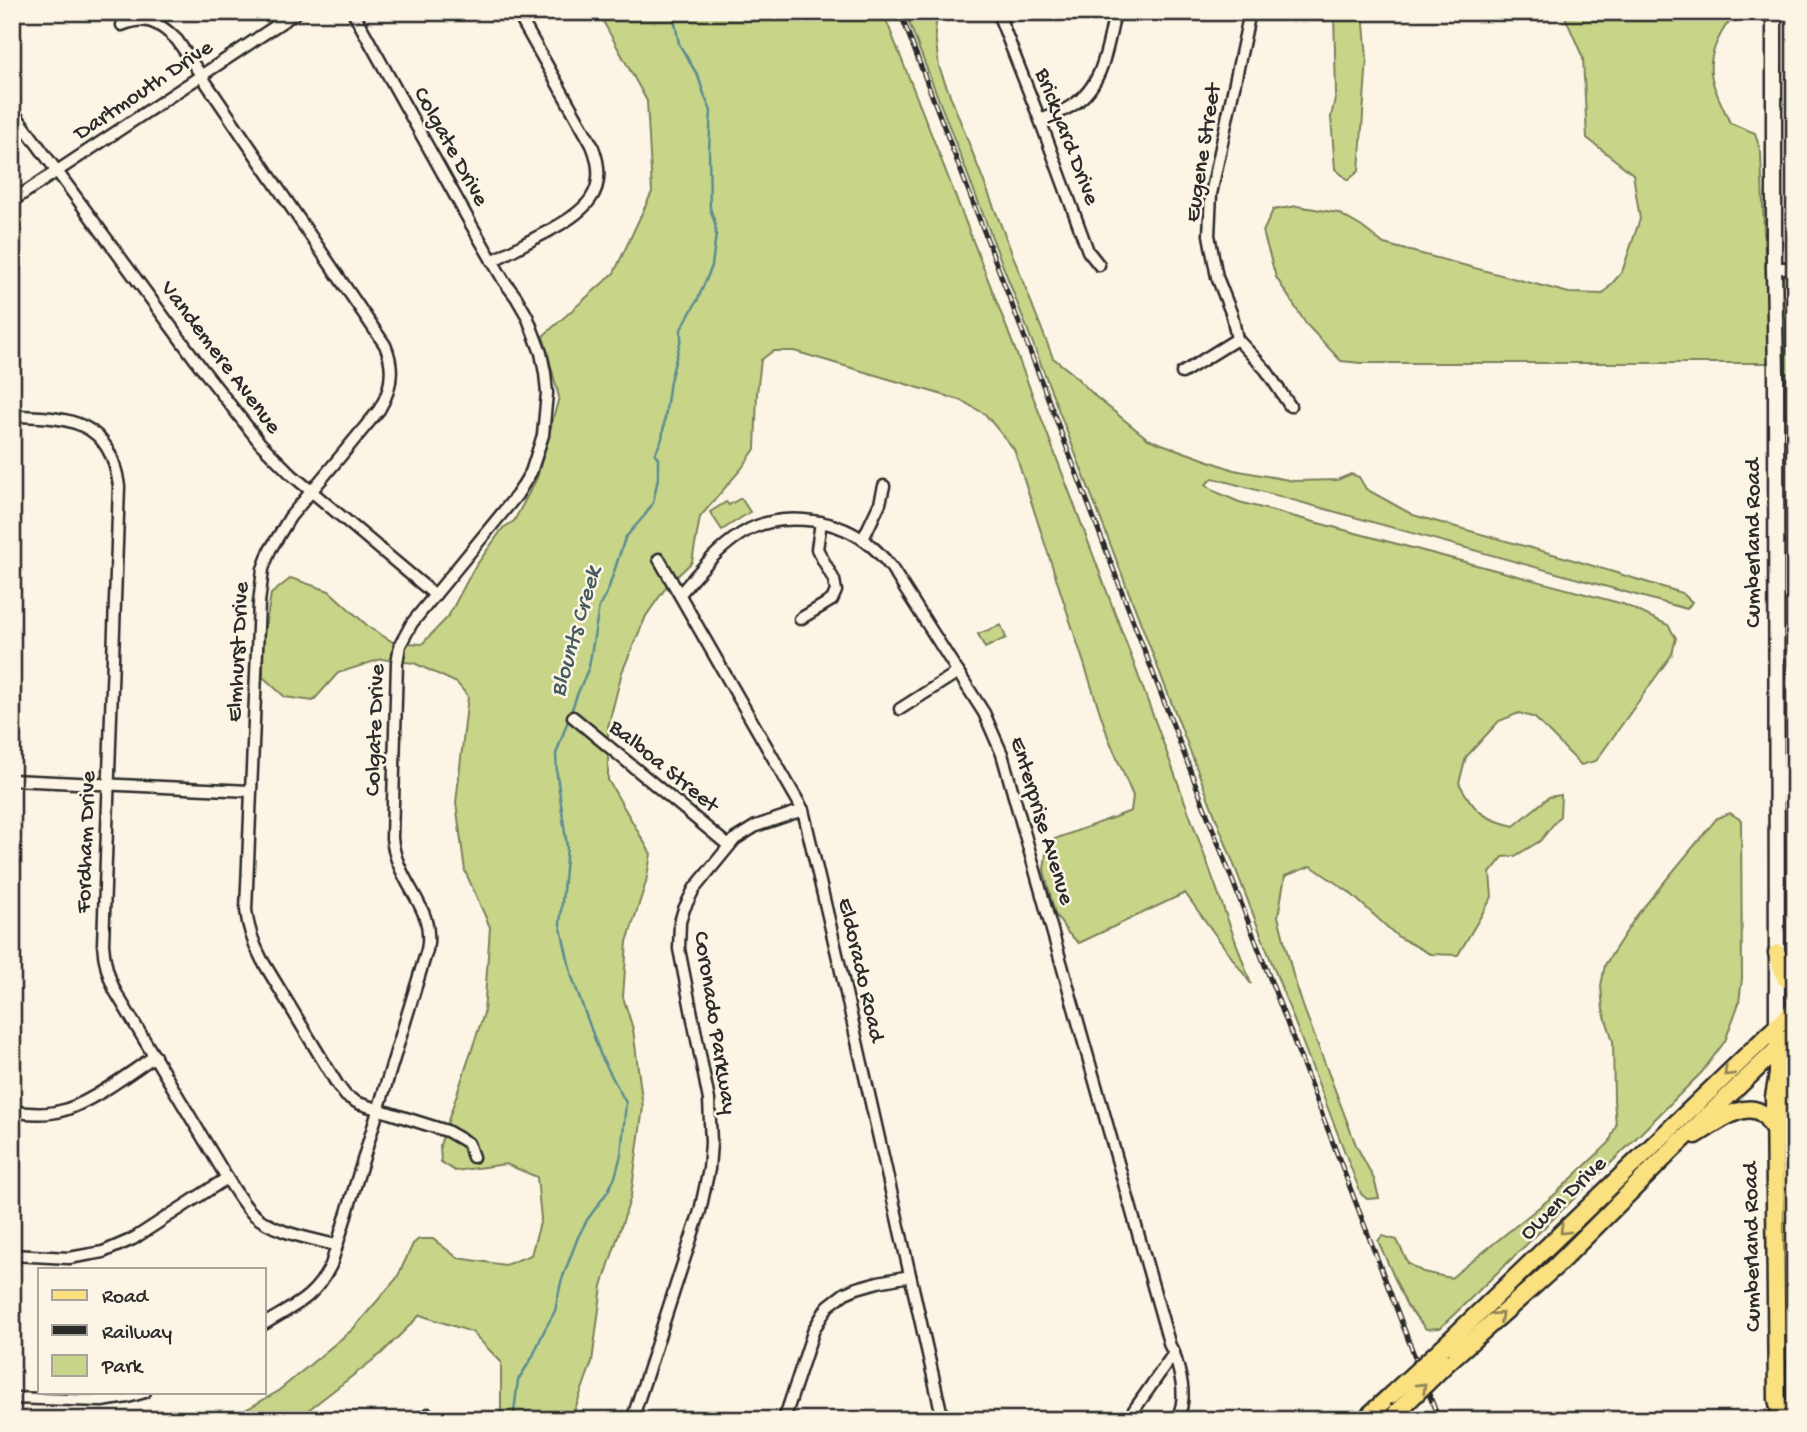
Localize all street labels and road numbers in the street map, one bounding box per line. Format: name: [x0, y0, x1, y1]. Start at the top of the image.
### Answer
street label: Dartmouth Drive: [68, 34, 219, 149]
street label: Brickyard Drive: [1027, 64, 1105, 210]
street label: Eugene Street: [1180, 80, 1229, 224]
street label: Colgate Drive: [406, 83, 494, 212]
street label: Vandemere Avenue: [153, 275, 287, 441]
street label: Cumberland Road: [1741, 457, 1768, 628]
street label: Elmhurst Drive: [222, 580, 256, 723]
street label: Colgate Drive: [360, 662, 392, 797]
street label: Balboa Street: [602, 714, 725, 820]
street label: Enterprise Avenue: [1003, 734, 1080, 909]
street label: Fordham Drive: [71, 769, 103, 915]
street label: Eldorado Road: [830, 895, 890, 1046]
street label: Coronado Parkway: [686, 930, 742, 1116]
street label: Owen Drive: [1515, 1150, 1614, 1247]
street label: Cumberland Road: [1738, 1160, 1768, 1332]

